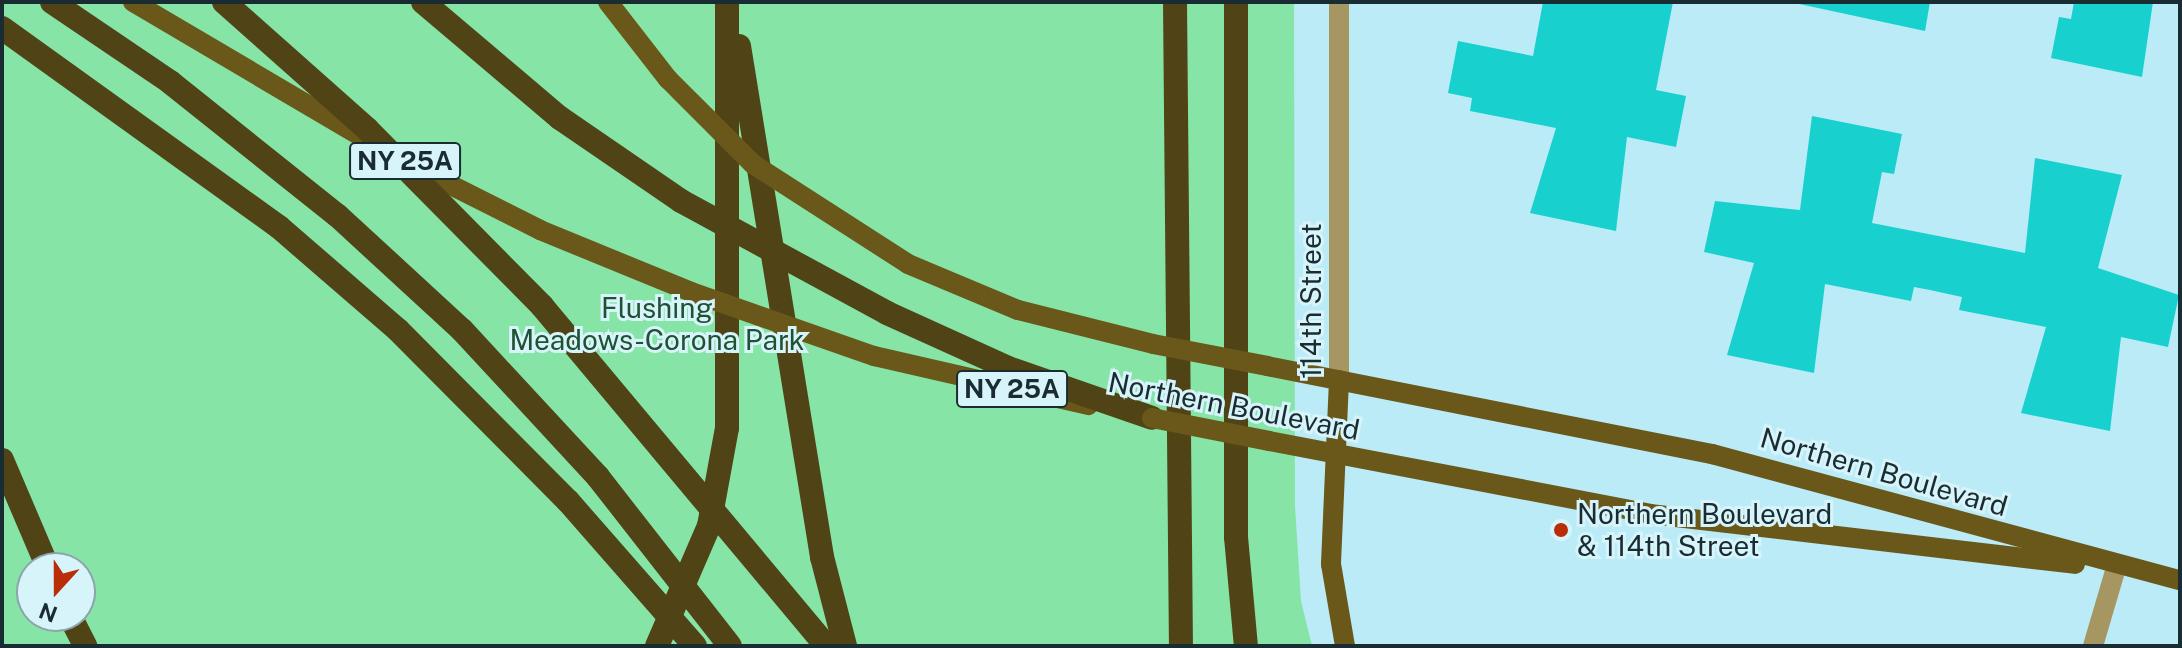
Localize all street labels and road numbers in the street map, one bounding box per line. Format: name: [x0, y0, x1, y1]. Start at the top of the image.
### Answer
road number: NY 25A: [347, 139, 463, 183]
street label: 114th Street: [1294, 223, 1328, 379]
street label: Northern Boulevard: [1106, 365, 1362, 447]
road number: NY 25A: [954, 367, 1070, 411]
street label: Northern Boulevard: [1757, 421, 2011, 523]

